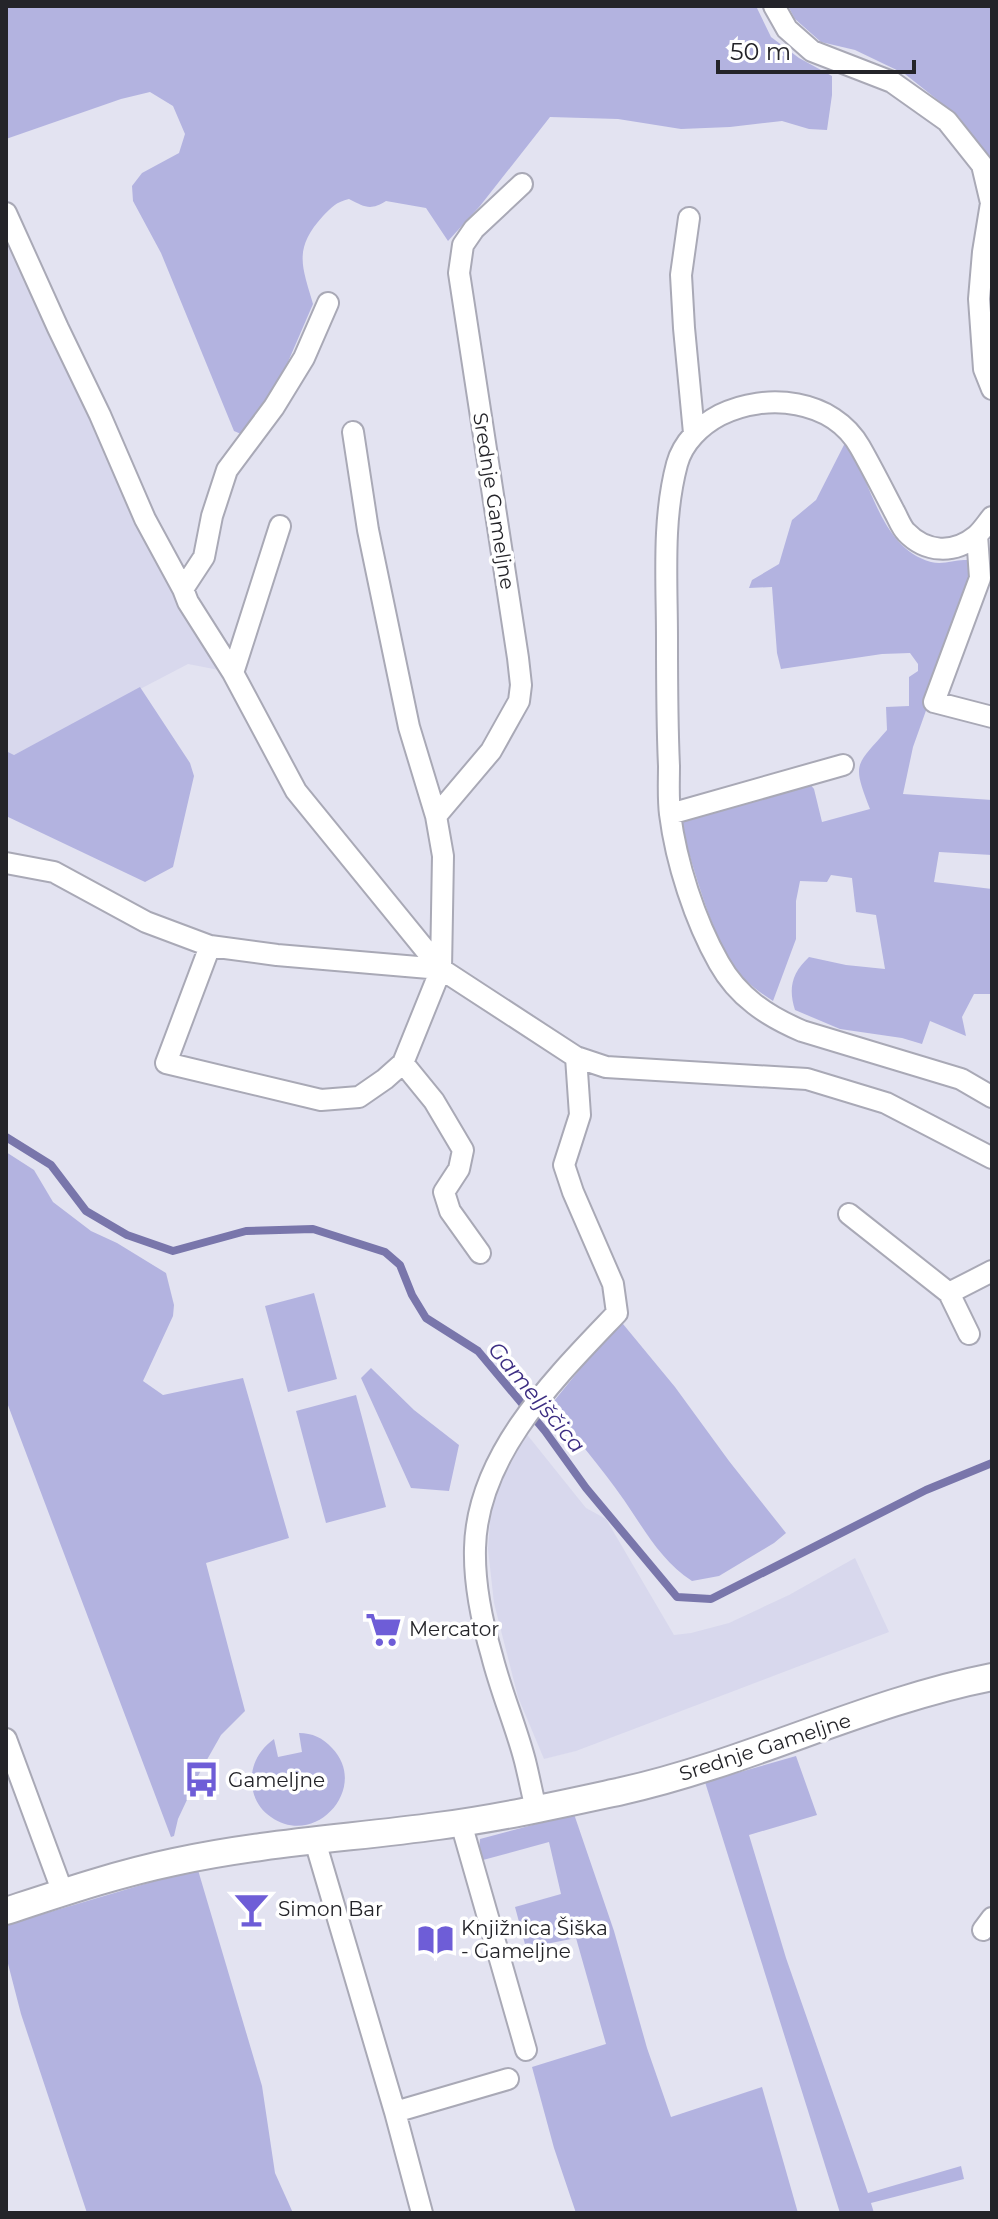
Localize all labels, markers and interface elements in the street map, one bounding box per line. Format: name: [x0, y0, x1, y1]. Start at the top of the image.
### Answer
scale bar: [718, 24, 914, 74]
text: 50 m: [730, 37, 791, 66]
street label: Srednje Gameljne: [468, 411, 520, 591]
water label: Gameljščica: [482, 1336, 591, 1458]
supermarket icon: Mercator: [364, 1610, 402, 1648]
place label: Mercator: [409, 1617, 499, 1641]
street label: Srednje Gameljne: [676, 1708, 854, 1786]
bus stop icon: Gameljne: [183, 1761, 221, 1799]
place label: Gameljne: [228, 1768, 325, 1792]
bar icon: Simon Bar: [233, 1890, 271, 1928]
place label: Simon Bar: [278, 1897, 383, 1921]
place label: Knjižnica Šiška - Gameljne: [461, 1916, 608, 1963]
library icon: Knjižnica Šiška - Gameljne: [416, 1920, 454, 1958]

